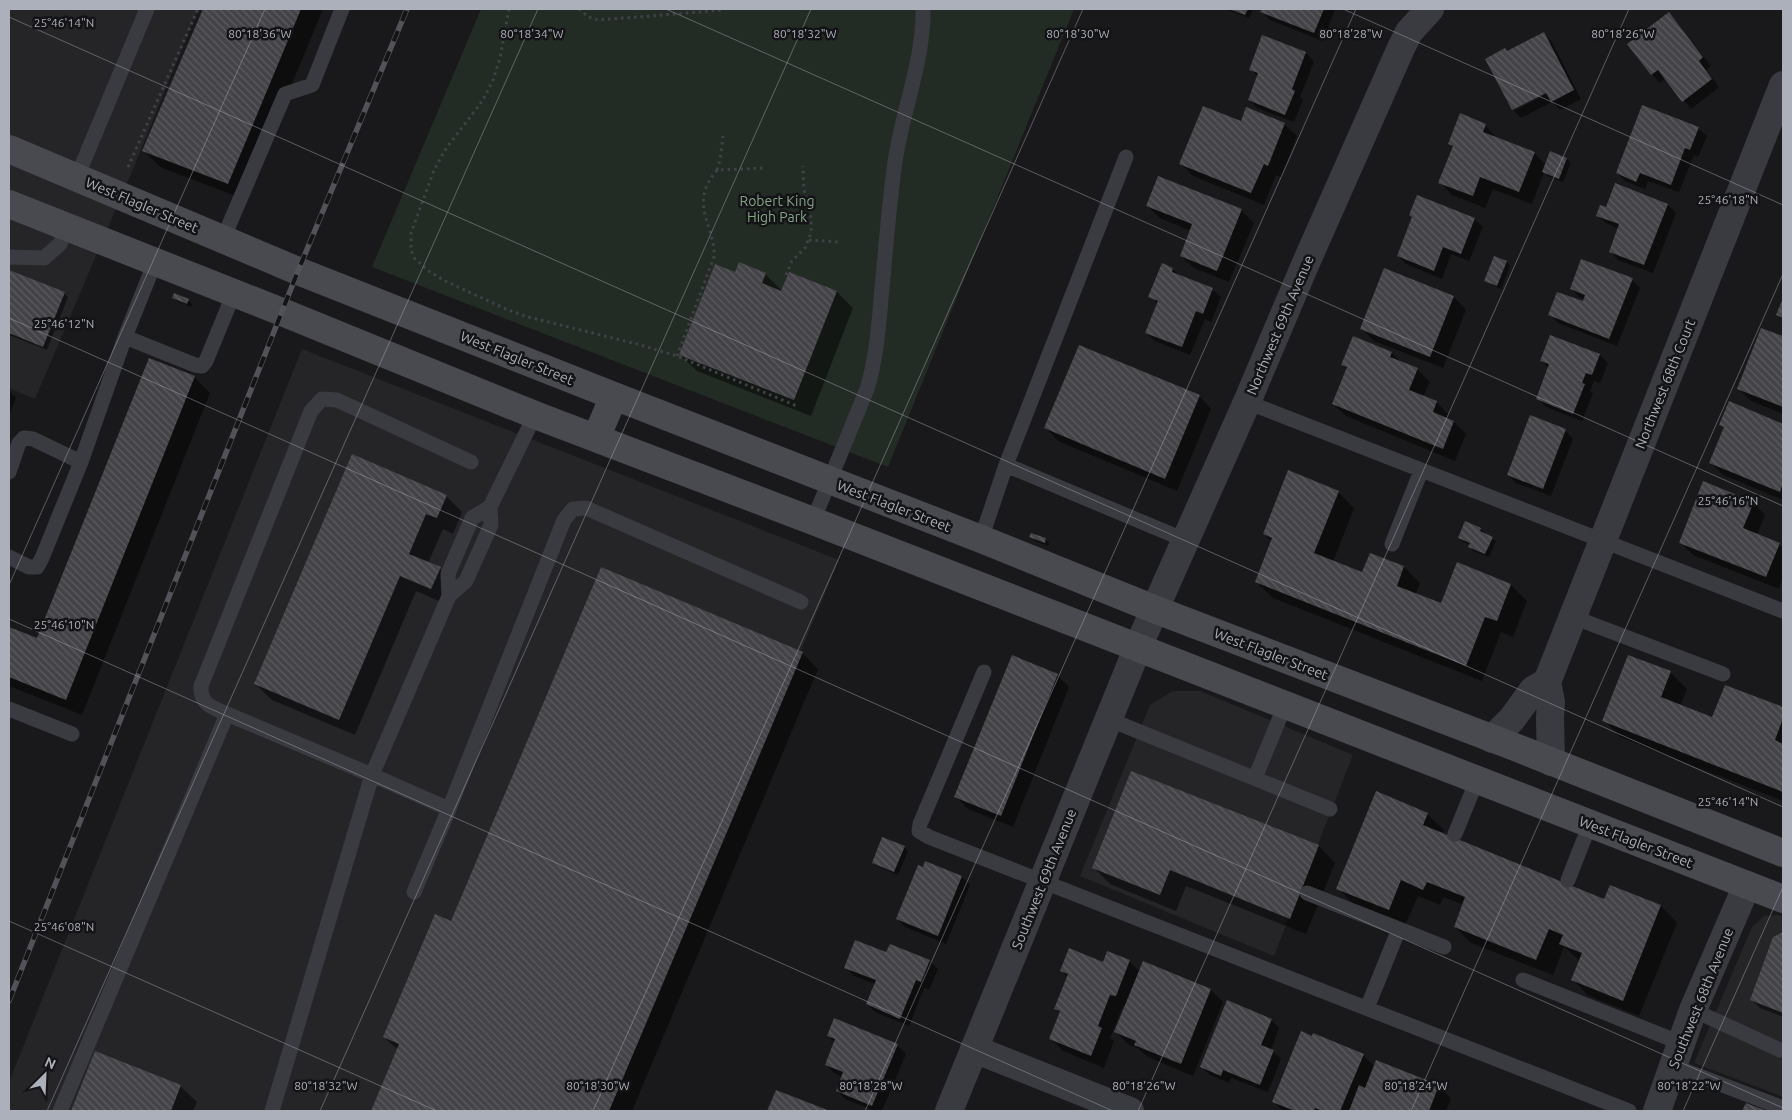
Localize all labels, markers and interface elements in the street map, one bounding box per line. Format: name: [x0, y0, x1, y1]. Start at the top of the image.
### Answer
text: 25°46'14"N: [34, 16, 94, 29]
text: 80°18'36"W: [228, 27, 292, 40]
text: 80°18'34"W: [500, 27, 564, 40]
text: 80°18'32"W: [773, 27, 837, 40]
text: 80°18'30"W: [1046, 27, 1110, 40]
text: 80°18'28"W: [1319, 27, 1383, 40]
text: 80°18'26"W: [1591, 27, 1655, 40]
street label: West Flagler Street: [83, 174, 201, 236]
park label: Robert King High Park: [739, 193, 815, 225]
text: 25°46'18"N: [1698, 193, 1758, 206]
street label: Northwest 69th Avenue: [1243, 253, 1317, 397]
street label: Northwest 68th Court: [1632, 316, 1699, 451]
text: 25°46'12"N: [34, 317, 94, 330]
street label: West Flagler Street: [458, 328, 576, 388]
street label: West Flagler Street: [835, 477, 954, 535]
text: 25°46'16"N: [1698, 494, 1758, 507]
text: 25°46'10"N: [34, 618, 94, 631]
street label: West Flagler Street: [1212, 625, 1331, 683]
text: 25°46'14"N: [1698, 795, 1758, 808]
street label: Southwest 69th Avenue: [1008, 806, 1080, 952]
street label: West Flagler Street: [1577, 813, 1696, 871]
text: 25°46'08"N: [34, 920, 94, 933]
street label: Southwest 68th Avenue: [1665, 925, 1737, 1071]
north arrow: [20, 1050, 70, 1100]
text: N: [42, 1054, 58, 1073]
text: 80°18'32"W: [294, 1079, 358, 1092]
text: 80°18'30"W: [566, 1079, 630, 1092]
text: 80°18'28"W: [839, 1079, 903, 1092]
text: 80°18'26"W: [1112, 1079, 1176, 1092]
text: 80°18'24"W: [1384, 1079, 1448, 1092]
text: 80°18'22"W: [1657, 1079, 1721, 1092]

